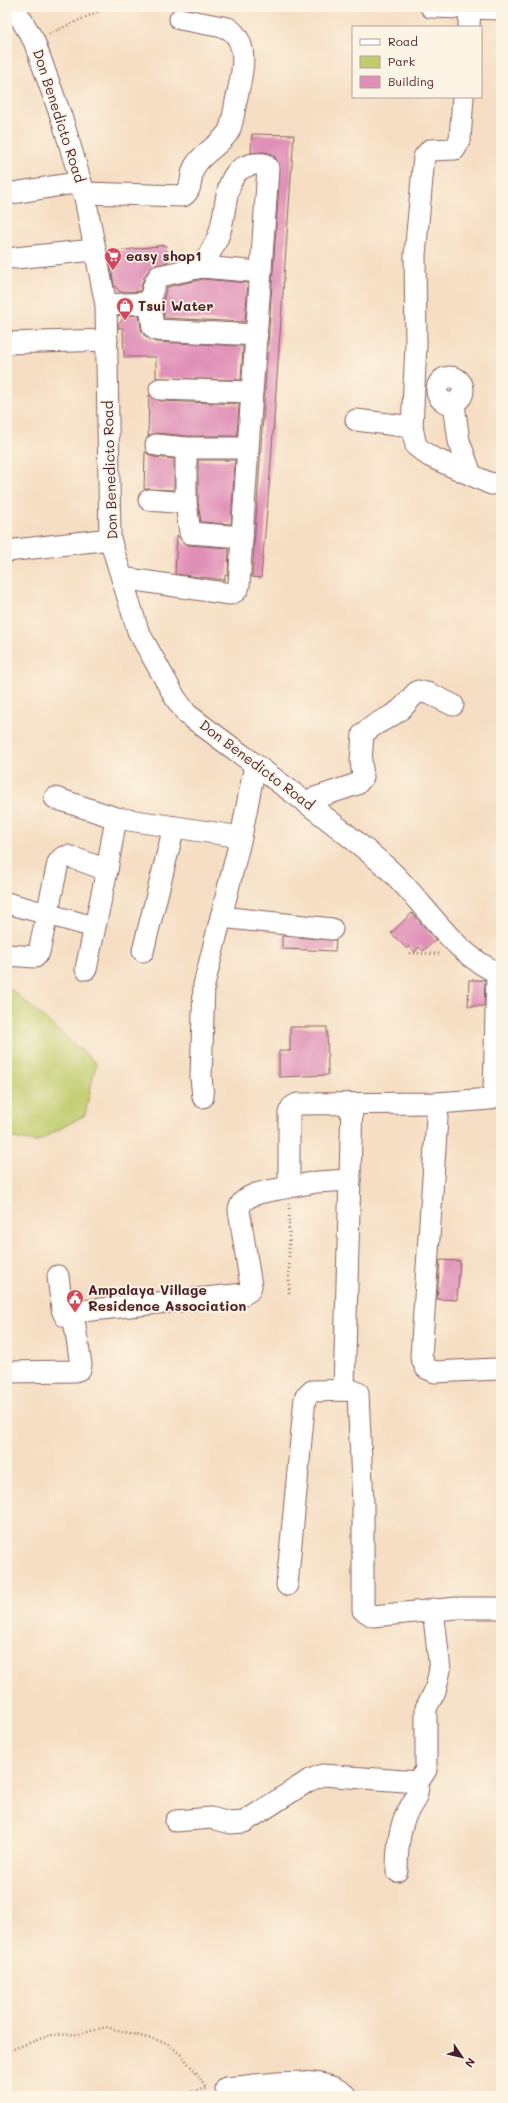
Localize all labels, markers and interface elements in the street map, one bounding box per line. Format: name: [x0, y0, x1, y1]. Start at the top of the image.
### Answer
legend: [352, 26, 482, 98]
text: Road: [388, 33, 418, 49]
street label: Don Benedicto Road: [29, 47, 90, 185]
text: Park: [388, 53, 415, 69]
text: Building: [388, 73, 434, 89]
supermarket icon: easy shop1: [103, 246, 123, 271]
place label: easy shop1: [126, 246, 201, 265]
shop icon: Tsui Water: [115, 296, 135, 321]
place label: Tsui Water: [138, 296, 214, 315]
street label: Don Benedicto Road: [98, 400, 121, 540]
street label: Don Benedicto Road: [196, 715, 319, 814]
place label: Ampalaya Village Residence Association: [88, 1280, 246, 1315]
public building icon: Ampalaya Village Residence Association: [65, 1288, 85, 1313]
north arrow: [442, 2037, 482, 2077]
text: N: [462, 2055, 479, 2071]

